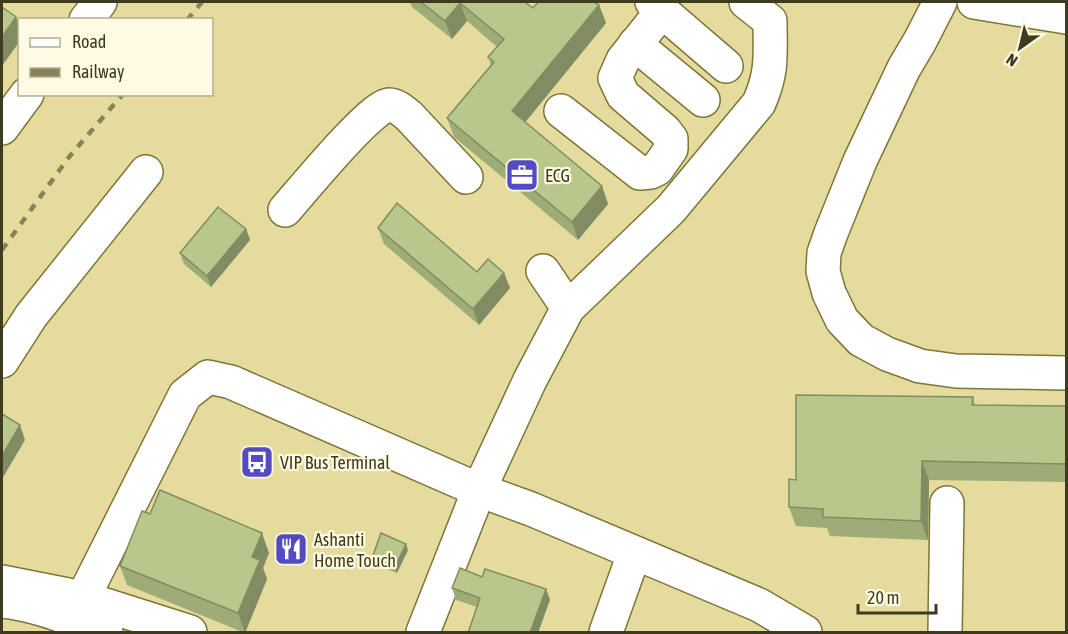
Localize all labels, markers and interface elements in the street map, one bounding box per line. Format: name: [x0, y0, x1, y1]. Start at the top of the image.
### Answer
legend: [18, 18, 213, 96]
north arrow: [990, 18, 1050, 78]
text: Road: [72, 31, 106, 52]
text: N: [1003, 50, 1021, 71]
text: Railway: [72, 61, 124, 82]
office icon: ECG: [504, 157, 540, 193]
place label: ECG: [545, 165, 570, 186]
bus stop icon: VIP Bus Terminal: [239, 444, 275, 480]
place label: VIP Bus Terminal: [280, 452, 390, 473]
place label: Ashanti Home Touch: [314, 529, 396, 571]
restaurant icon: Ashanti Home Touch: [273, 531, 309, 567]
scale bar: [858, 577, 936, 615]
text: 20 m: [867, 587, 899, 608]

